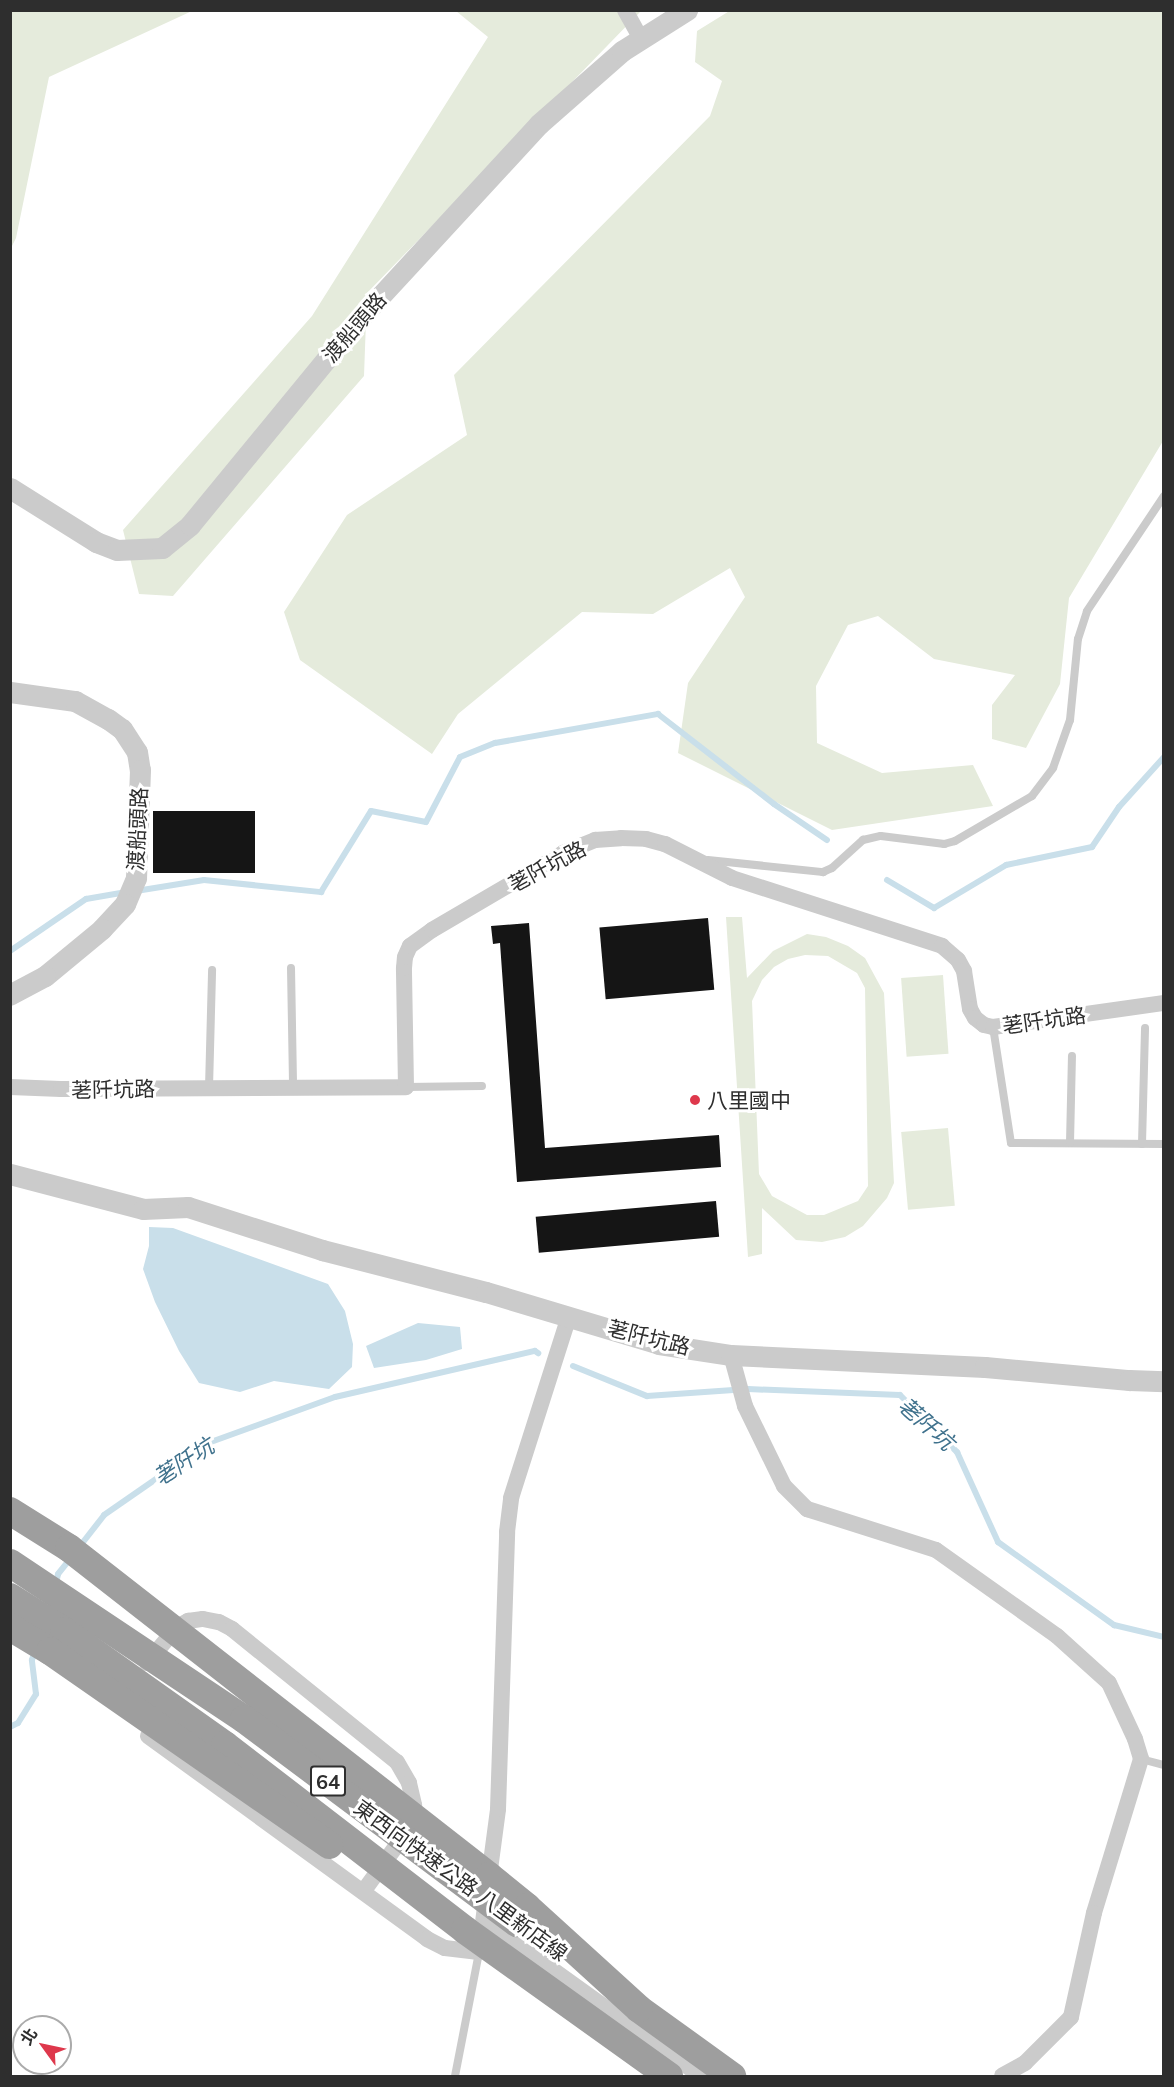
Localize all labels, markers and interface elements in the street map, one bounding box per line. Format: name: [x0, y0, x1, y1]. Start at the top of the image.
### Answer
street label: 渡船頭路: [317, 287, 391, 367]
street label: 渡船頭路: [122, 786, 152, 872]
street label: 荖阡坑路: [504, 835, 590, 897]
street label: 荖阡坑路: [1001, 1002, 1087, 1038]
street label: 荖阡坑路: [71, 1076, 155, 1102]
place label: 八里國中: [707, 1087, 791, 1113]
marker: 八里國中: [688, 1093, 702, 1107]
street label: 荖阡坑路: [605, 1315, 693, 1359]
water label: 荖阡坑: [893, 1392, 959, 1456]
water label: 荖阡坑: [149, 1433, 219, 1491]
road number: 64: [310, 1764, 346, 1798]
street label: 東西向快速公路 八里新店線: [349, 1794, 573, 1966]
north arrow: [12, 2015, 72, 2075]
text: 北: [16, 2024, 41, 2048]

